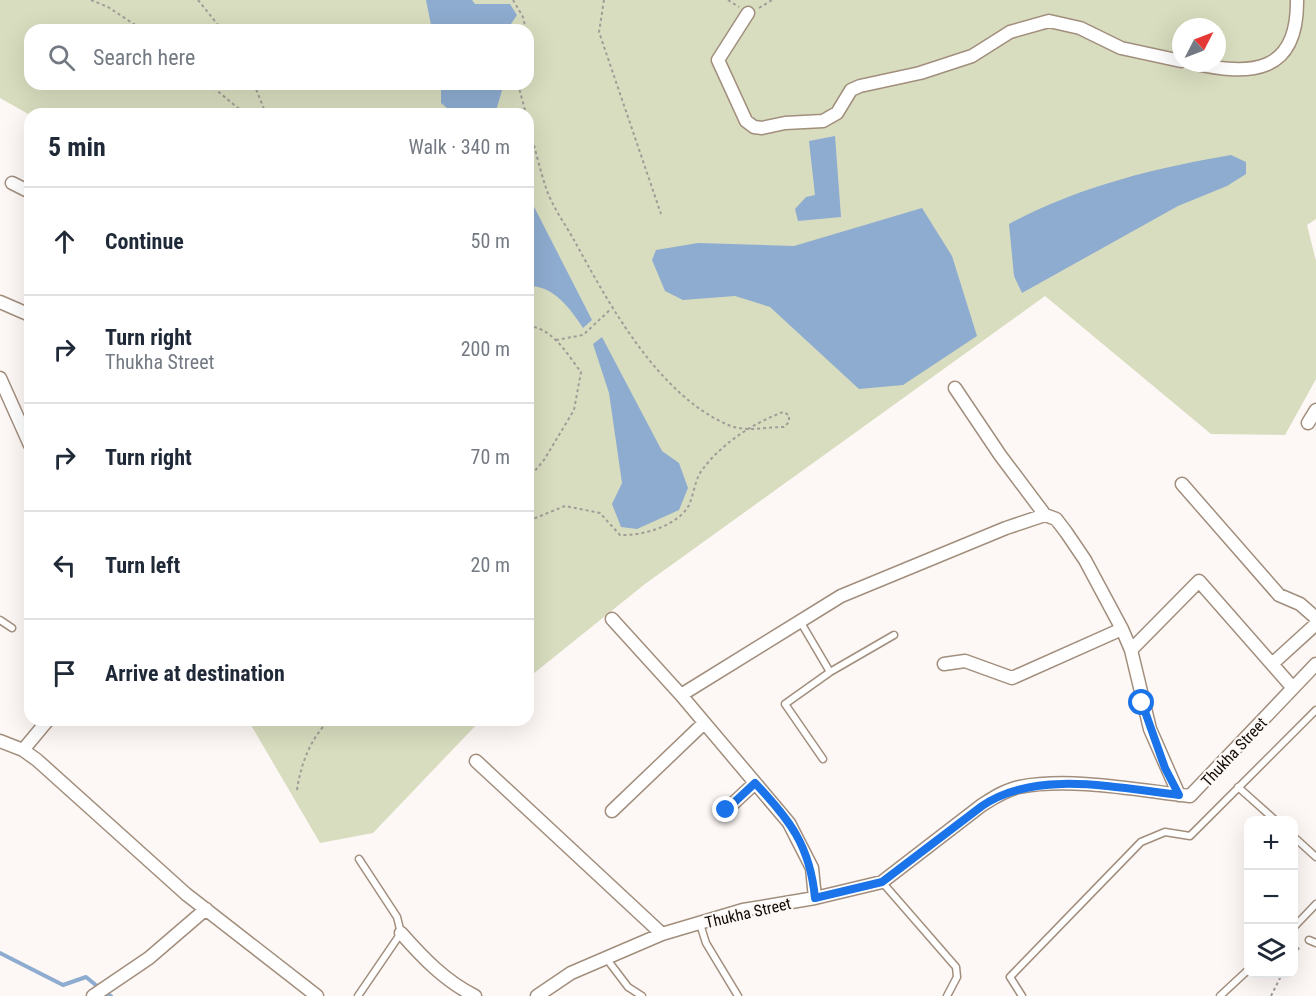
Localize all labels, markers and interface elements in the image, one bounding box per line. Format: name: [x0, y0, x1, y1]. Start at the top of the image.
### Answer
north arrow: [1172, 18, 1226, 72]
search box: [24, 24, 534, 90]
icon: search: [45, 41, 78, 74]
text: Search here: [93, 45, 195, 70]
text: 5 min: [48, 132, 106, 162]
text: Walk · 340 m: [409, 135, 510, 159]
icon: ahead: [48, 225, 81, 258]
text: Continue: [105, 229, 184, 254]
text: 50 m: [471, 229, 510, 253]
text: Turn right: [105, 325, 192, 350]
icon: right: [48, 333, 81, 366]
text: 200 m: [461, 337, 510, 361]
text: Thukha Street: [105, 350, 214, 374]
icon: right: [48, 441, 81, 474]
text: Turn right: [105, 445, 192, 470]
text: 70 m: [471, 445, 510, 469]
icon: left: [48, 549, 81, 582]
text: Turn left: [105, 553, 180, 578]
text: 20 m: [471, 553, 510, 577]
icon: arrive: [48, 657, 81, 690]
text: Arrive at destination: [105, 661, 285, 686]
route start: [1128, 689, 1154, 715]
street label: Thukha Street: [1197, 713, 1271, 790]
route end: [712, 796, 738, 822]
map controls: [1244, 816, 1298, 978]
button: +: [1244, 816, 1298, 870]
button: −: [1244, 870, 1298, 924]
street label: Thukha Street: [703, 894, 793, 932]
button: layers: [1244, 924, 1298, 978]

